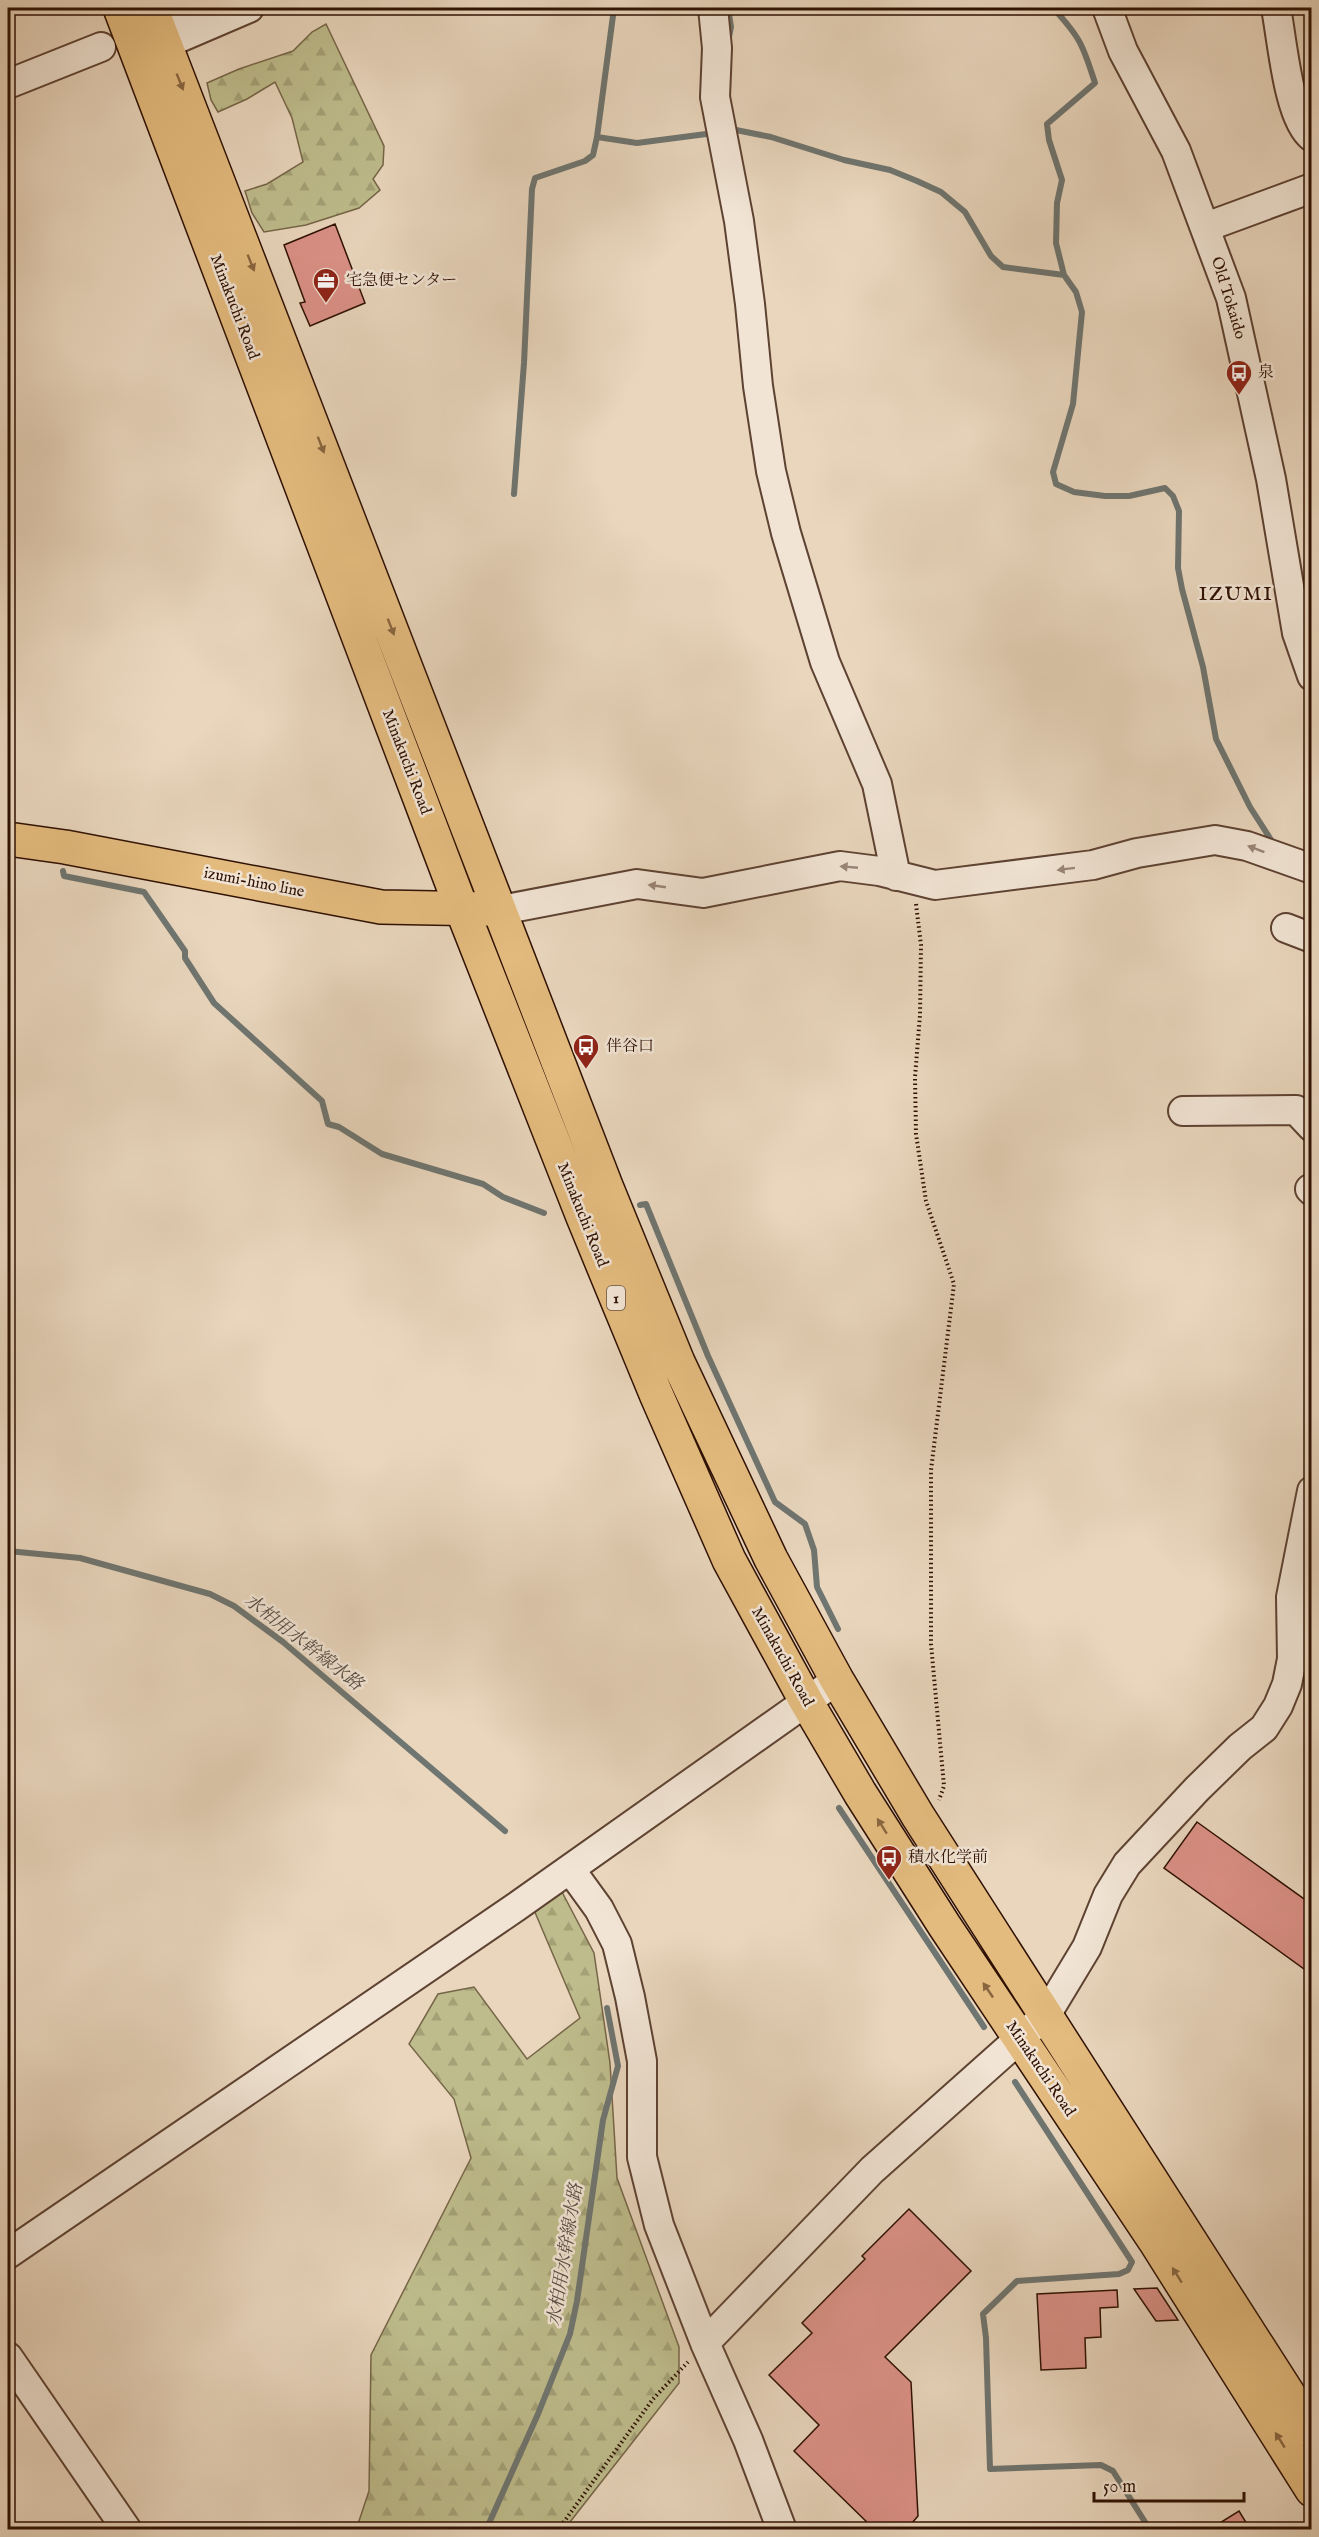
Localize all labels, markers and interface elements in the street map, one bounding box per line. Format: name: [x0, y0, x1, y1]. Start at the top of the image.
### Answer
one-way arrow: [176, 73, 185, 91]
street label: Minakuchi Road: [205, 252, 263, 363]
one-way arrow: [247, 254, 257, 272]
street label: Old Tokaido: [1206, 254, 1250, 342]
office icon: 宅急便センター: [311, 266, 341, 304]
place label: 宅急便センター: [346, 271, 457, 291]
bus stop icon: 泉: [1224, 358, 1254, 396]
place label: 泉: [1258, 363, 1274, 383]
one-way arrow: [317, 436, 326, 454]
district label: IZUMI: [1199, 582, 1273, 607]
one-way arrow: [386, 619, 396, 637]
street label: Minakuchi Road: [377, 707, 435, 818]
one-way arrow: [1247, 844, 1265, 854]
street label: izumi-hino line: [202, 863, 306, 903]
one-way arrow: [839, 863, 858, 872]
one-way arrow: [1056, 864, 1075, 874]
one-way arrow: [647, 882, 666, 891]
bus stop icon: 伴谷口: [571, 1032, 601, 1070]
place label: 伴谷口: [606, 1037, 654, 1057]
street label: Minakuchi Road: [552, 1160, 612, 1271]
road number: 1: [607, 1286, 625, 1310]
water label: 水柏用水幹線水路: [239, 1590, 368, 1698]
street label: Minakuchi Road: [746, 1604, 818, 1711]
one-way arrow: [876, 1818, 887, 1834]
bus stop icon: 積水化学前: [874, 1843, 904, 1881]
place label: 積水化学前: [908, 1848, 988, 1868]
one-way arrow: [983, 1982, 994, 1998]
street label: Minakuchi Road: [1001, 2017, 1080, 2121]
water label: 水柏用水幹線水路: [543, 2180, 589, 2328]
one-way arrow: [1171, 2267, 1182, 2283]
one-way arrow: [1275, 2432, 1286, 2448]
scale bar: [1094, 2465, 1244, 2503]
text: 50 m: [1103, 2476, 1136, 2499]

